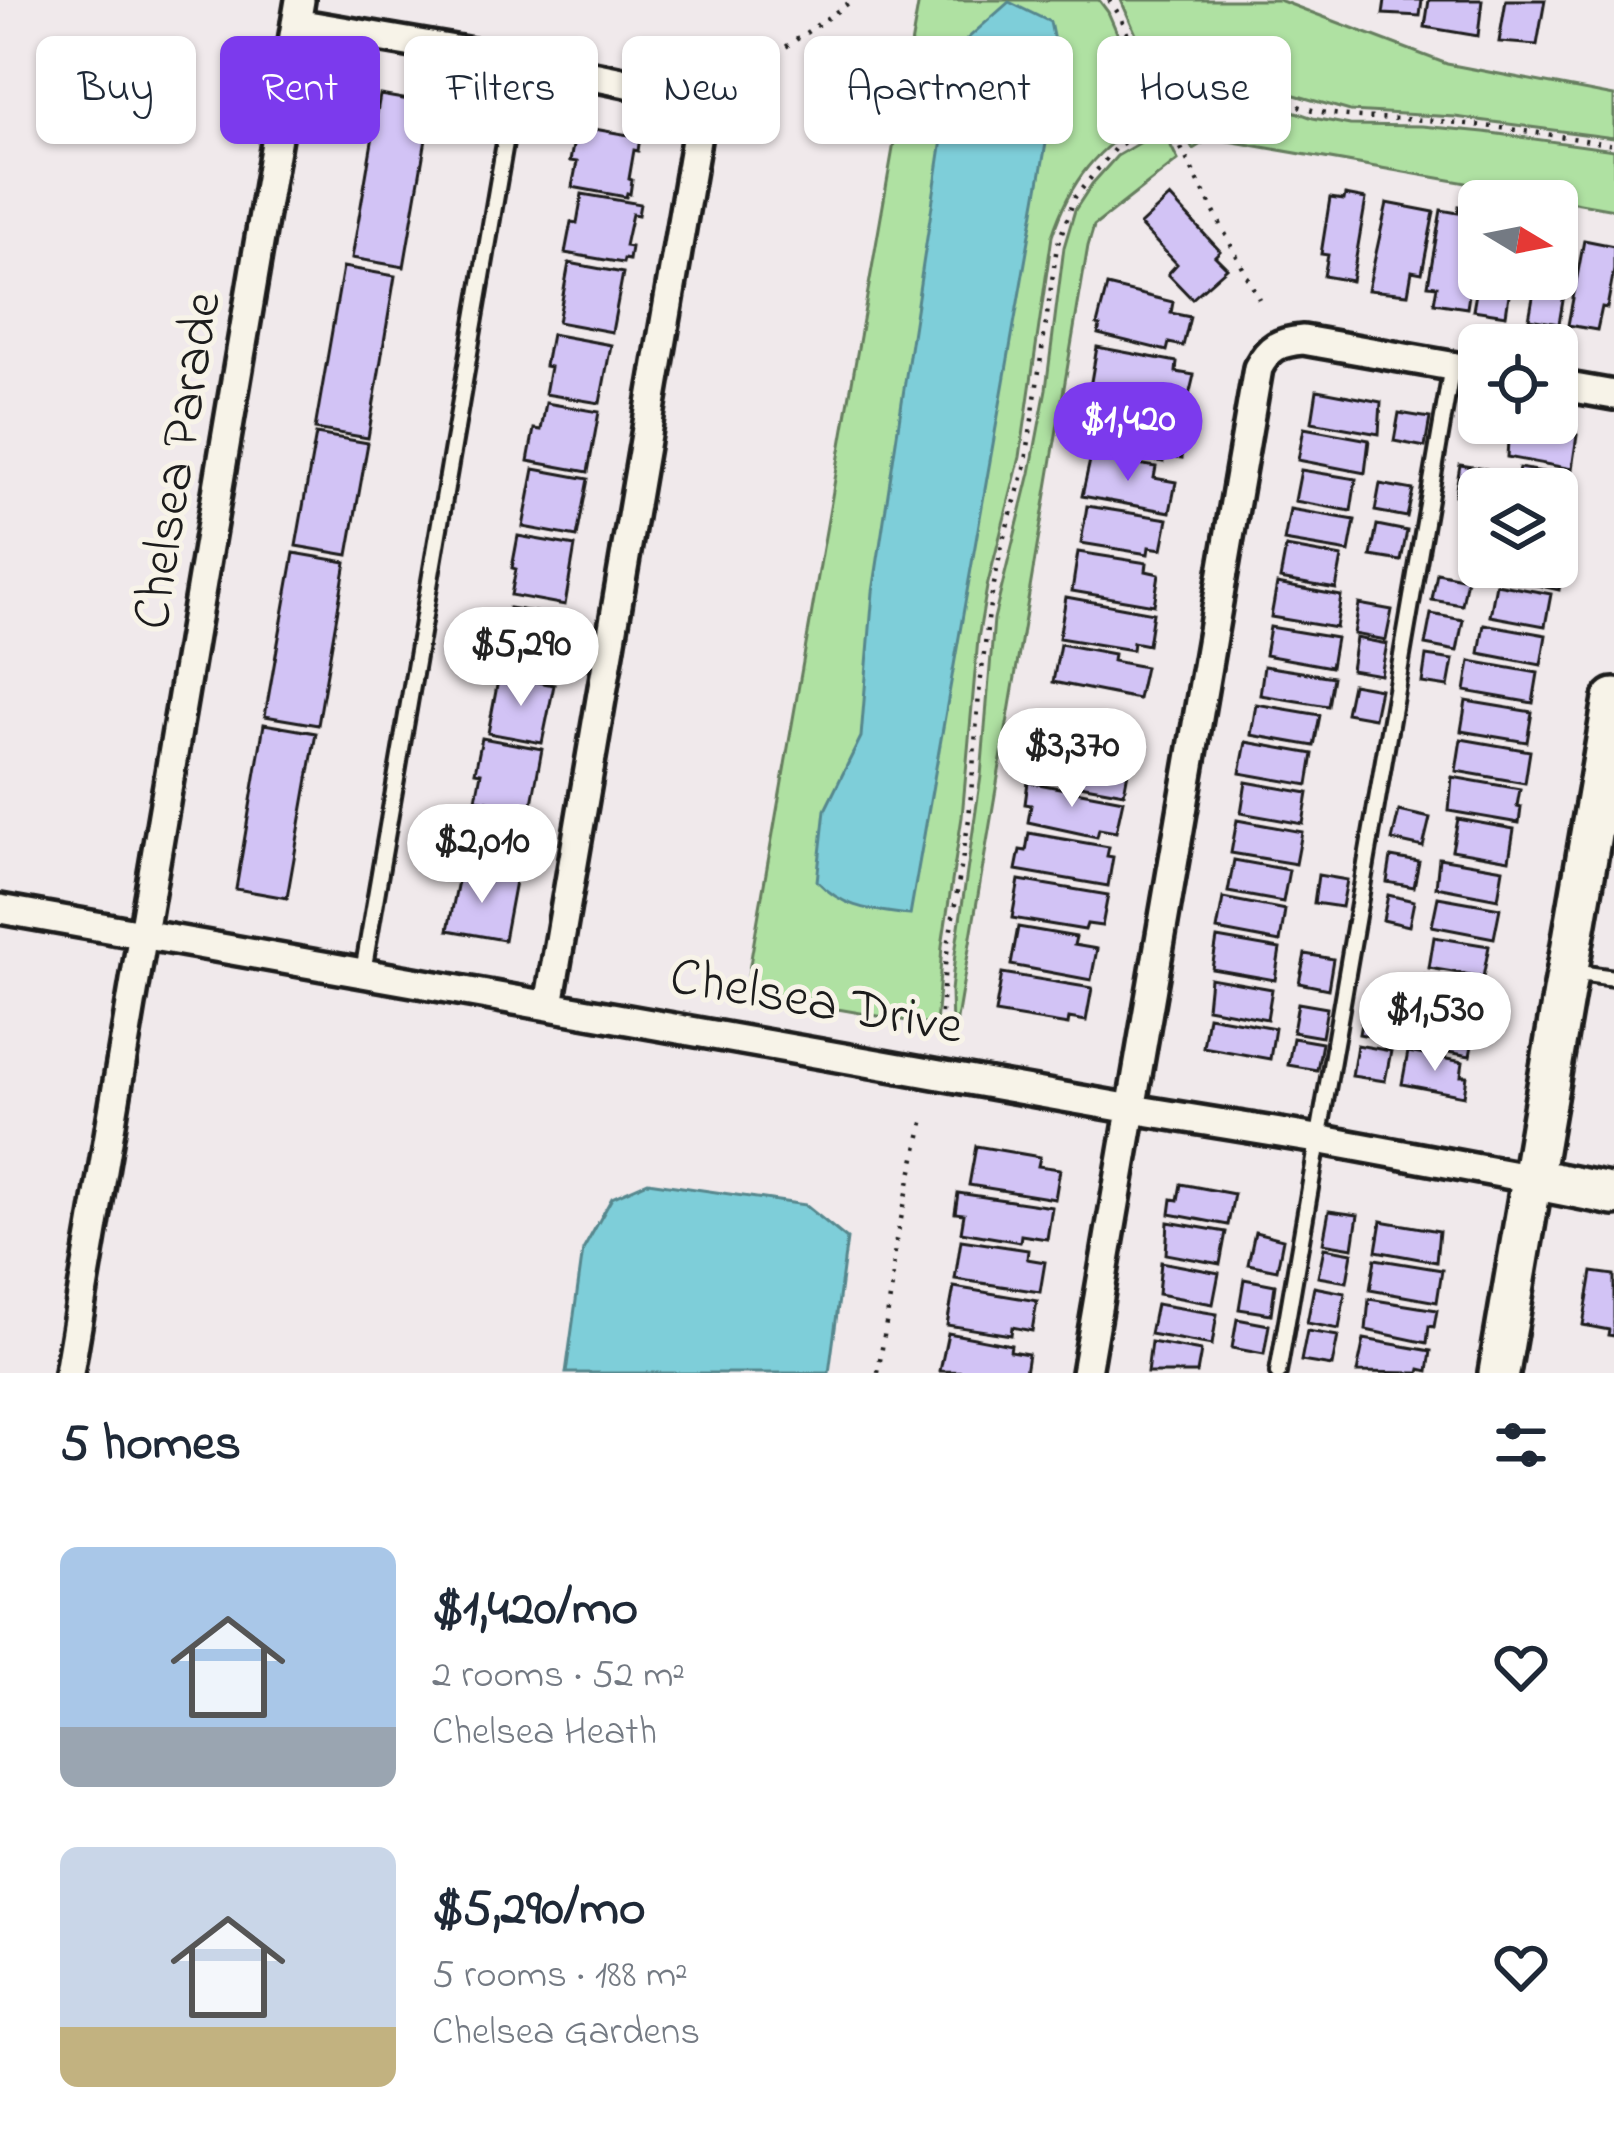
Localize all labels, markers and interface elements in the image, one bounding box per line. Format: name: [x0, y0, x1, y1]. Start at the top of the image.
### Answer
chip: Buy: [36, 36, 196, 144]
chip: Rent: [220, 36, 380, 144]
chip: Filters: [404, 36, 598, 144]
chip: New: [622, 36, 780, 144]
chip: Apartment: [804, 36, 1073, 144]
chip: House: [1097, 36, 1291, 144]
north arrow: [1458, 180, 1578, 300]
map controls: [1458, 180, 1578, 588]
street label: Chelsea Parade: [115, 286, 245, 635]
button: locate: [1458, 324, 1578, 444]
pin: $1,420: [1030, 382, 1226, 484]
text: $1,420: [1080, 392, 1176, 449]
button: layers: [1458, 468, 1578, 588]
pin: $5,290: [423, 607, 619, 709]
text: $5,290: [471, 617, 571, 674]
pin: $3,370: [974, 708, 1170, 810]
text: $3,370: [1024, 718, 1120, 775]
pin: $2,010: [384, 804, 580, 906]
text: $2,010: [434, 814, 530, 871]
street label: Chelsea Drive: [664, 940, 969, 1068]
pin: $1,530: [1337, 972, 1533, 1074]
text: $1,530: [1386, 982, 1484, 1039]
text: 5 homes: [60, 1408, 241, 1483]
icon: filters: [1488, 1412, 1554, 1478]
text: $1,420/mo: [432, 1573, 638, 1648]
icon: home: [156, 1595, 300, 1739]
icon: heart: [1488, 1634, 1554, 1700]
text: 2 rooms · 52 m²: [432, 1648, 685, 1705]
text: Chelsea Heath: [432, 1705, 657, 1762]
text: $5,290/mo: [432, 1873, 645, 1948]
icon: home: [156, 1895, 300, 2039]
icon: heart: [1488, 1934, 1554, 2000]
text: 5 rooms · 188 m²: [432, 1948, 688, 2005]
text: Chelsea Gardens: [432, 2005, 700, 2062]

